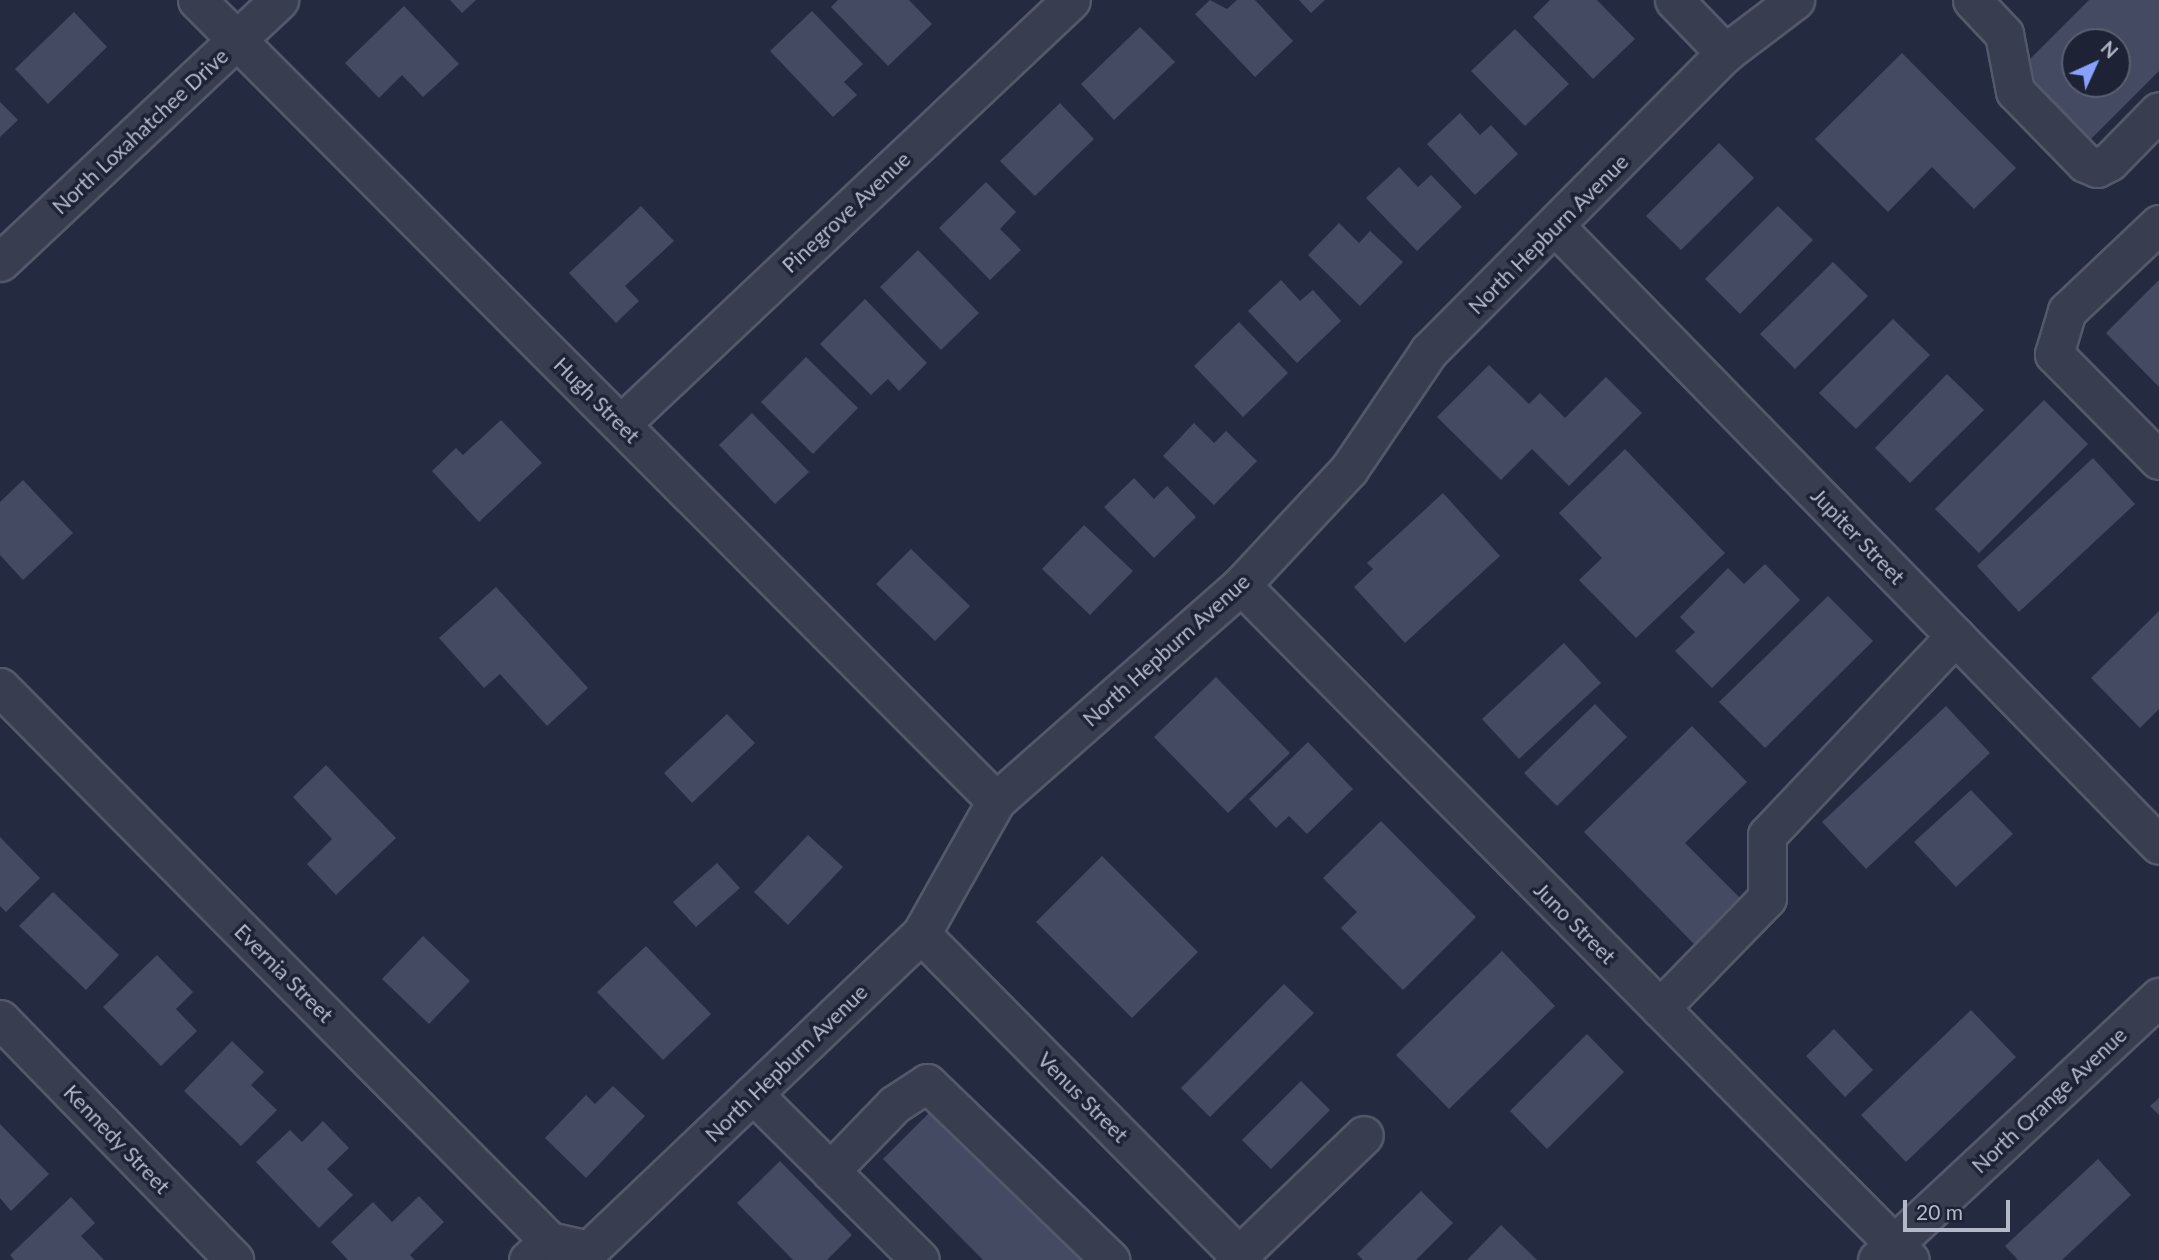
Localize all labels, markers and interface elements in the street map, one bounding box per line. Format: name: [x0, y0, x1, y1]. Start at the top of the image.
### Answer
north arrow: [2061, 28, 2131, 98]
text: N: [2096, 36, 2123, 63]
street label: North Loxahatchee Drive: [47, 43, 233, 219]
street label: Pinegrove Avenue: [776, 146, 916, 278]
street label: North Hepburn Avenue: [1463, 149, 1633, 319]
street label: Hugh Street: [549, 352, 645, 448]
street label: Jupiter Street: [1806, 483, 1910, 589]
street label: North Hepburn Avenue: [1077, 568, 1255, 732]
street label: Juno Street: [1529, 877, 1621, 969]
street label: Evernia Street: [230, 919, 338, 1027]
street label: North Hepburn Avenue: [699, 979, 873, 1147]
street label: North Orange Avenue: [1966, 1022, 2132, 1178]
street label: Venus Street: [1033, 1047, 1133, 1147]
street label: Kennedy Street: [59, 1079, 175, 1199]
scale bar: [1907, 1186, 2014, 1230]
text: 20 m: [1916, 1199, 1963, 1224]

